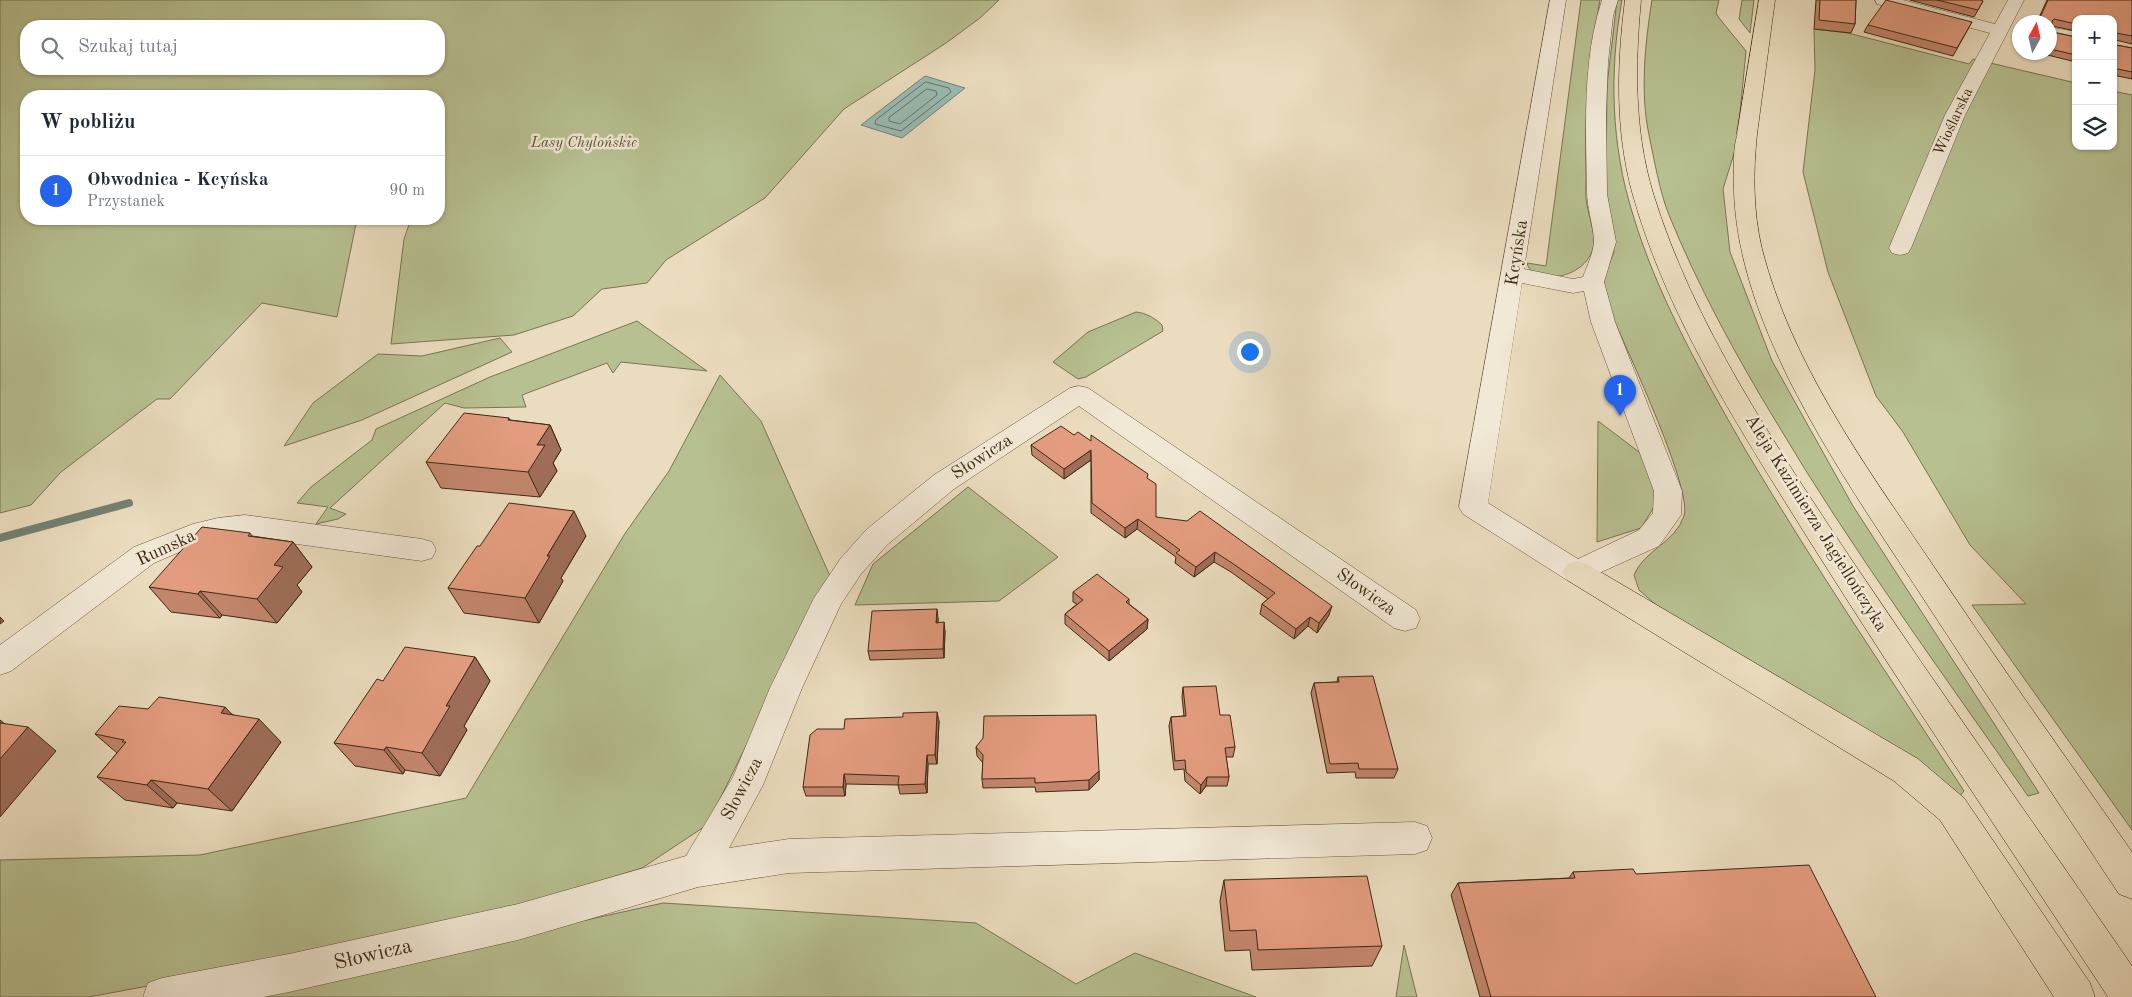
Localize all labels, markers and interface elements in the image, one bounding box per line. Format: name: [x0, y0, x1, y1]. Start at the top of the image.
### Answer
north arrow: [2012, 15, 2057, 60]
map controls: [2072, 15, 2117, 150]
button: +: [2072, 15, 2117, 60]
search box: [20, 20, 445, 75]
icon: search: [38, 34, 66, 62]
text: Szukaj tutaj: [78, 38, 178, 57]
button: −: [2072, 60, 2117, 105]
street label: Wioślarska: [1932, 85, 1976, 158]
button: layers: [2072, 105, 2117, 150]
text: W pobliżu: [40, 112, 135, 133]
park label: Lasy Chylońskie: [530, 136, 637, 151]
text: Obwodnica - Kcyńska: [87, 171, 269, 190]
text: 1: [51, 183, 61, 199]
text: 90 m: [389, 183, 425, 199]
text: Przystanek: [87, 194, 165, 210]
street label: Kcyńska: [1503, 219, 1531, 287]
your location: [1237, 339, 1263, 365]
pin: 1: [1604, 375, 1636, 416]
street label: Aleja Kazimierza Jagiellończyka: [1742, 411, 1890, 635]
street label: Słowicza: [948, 431, 1016, 483]
street label: Rumska: [134, 527, 198, 569]
street label: Słowicza: [1333, 565, 1399, 619]
street label: Słowicza: [718, 755, 766, 823]
street label: Słowicza: [332, 936, 414, 974]

